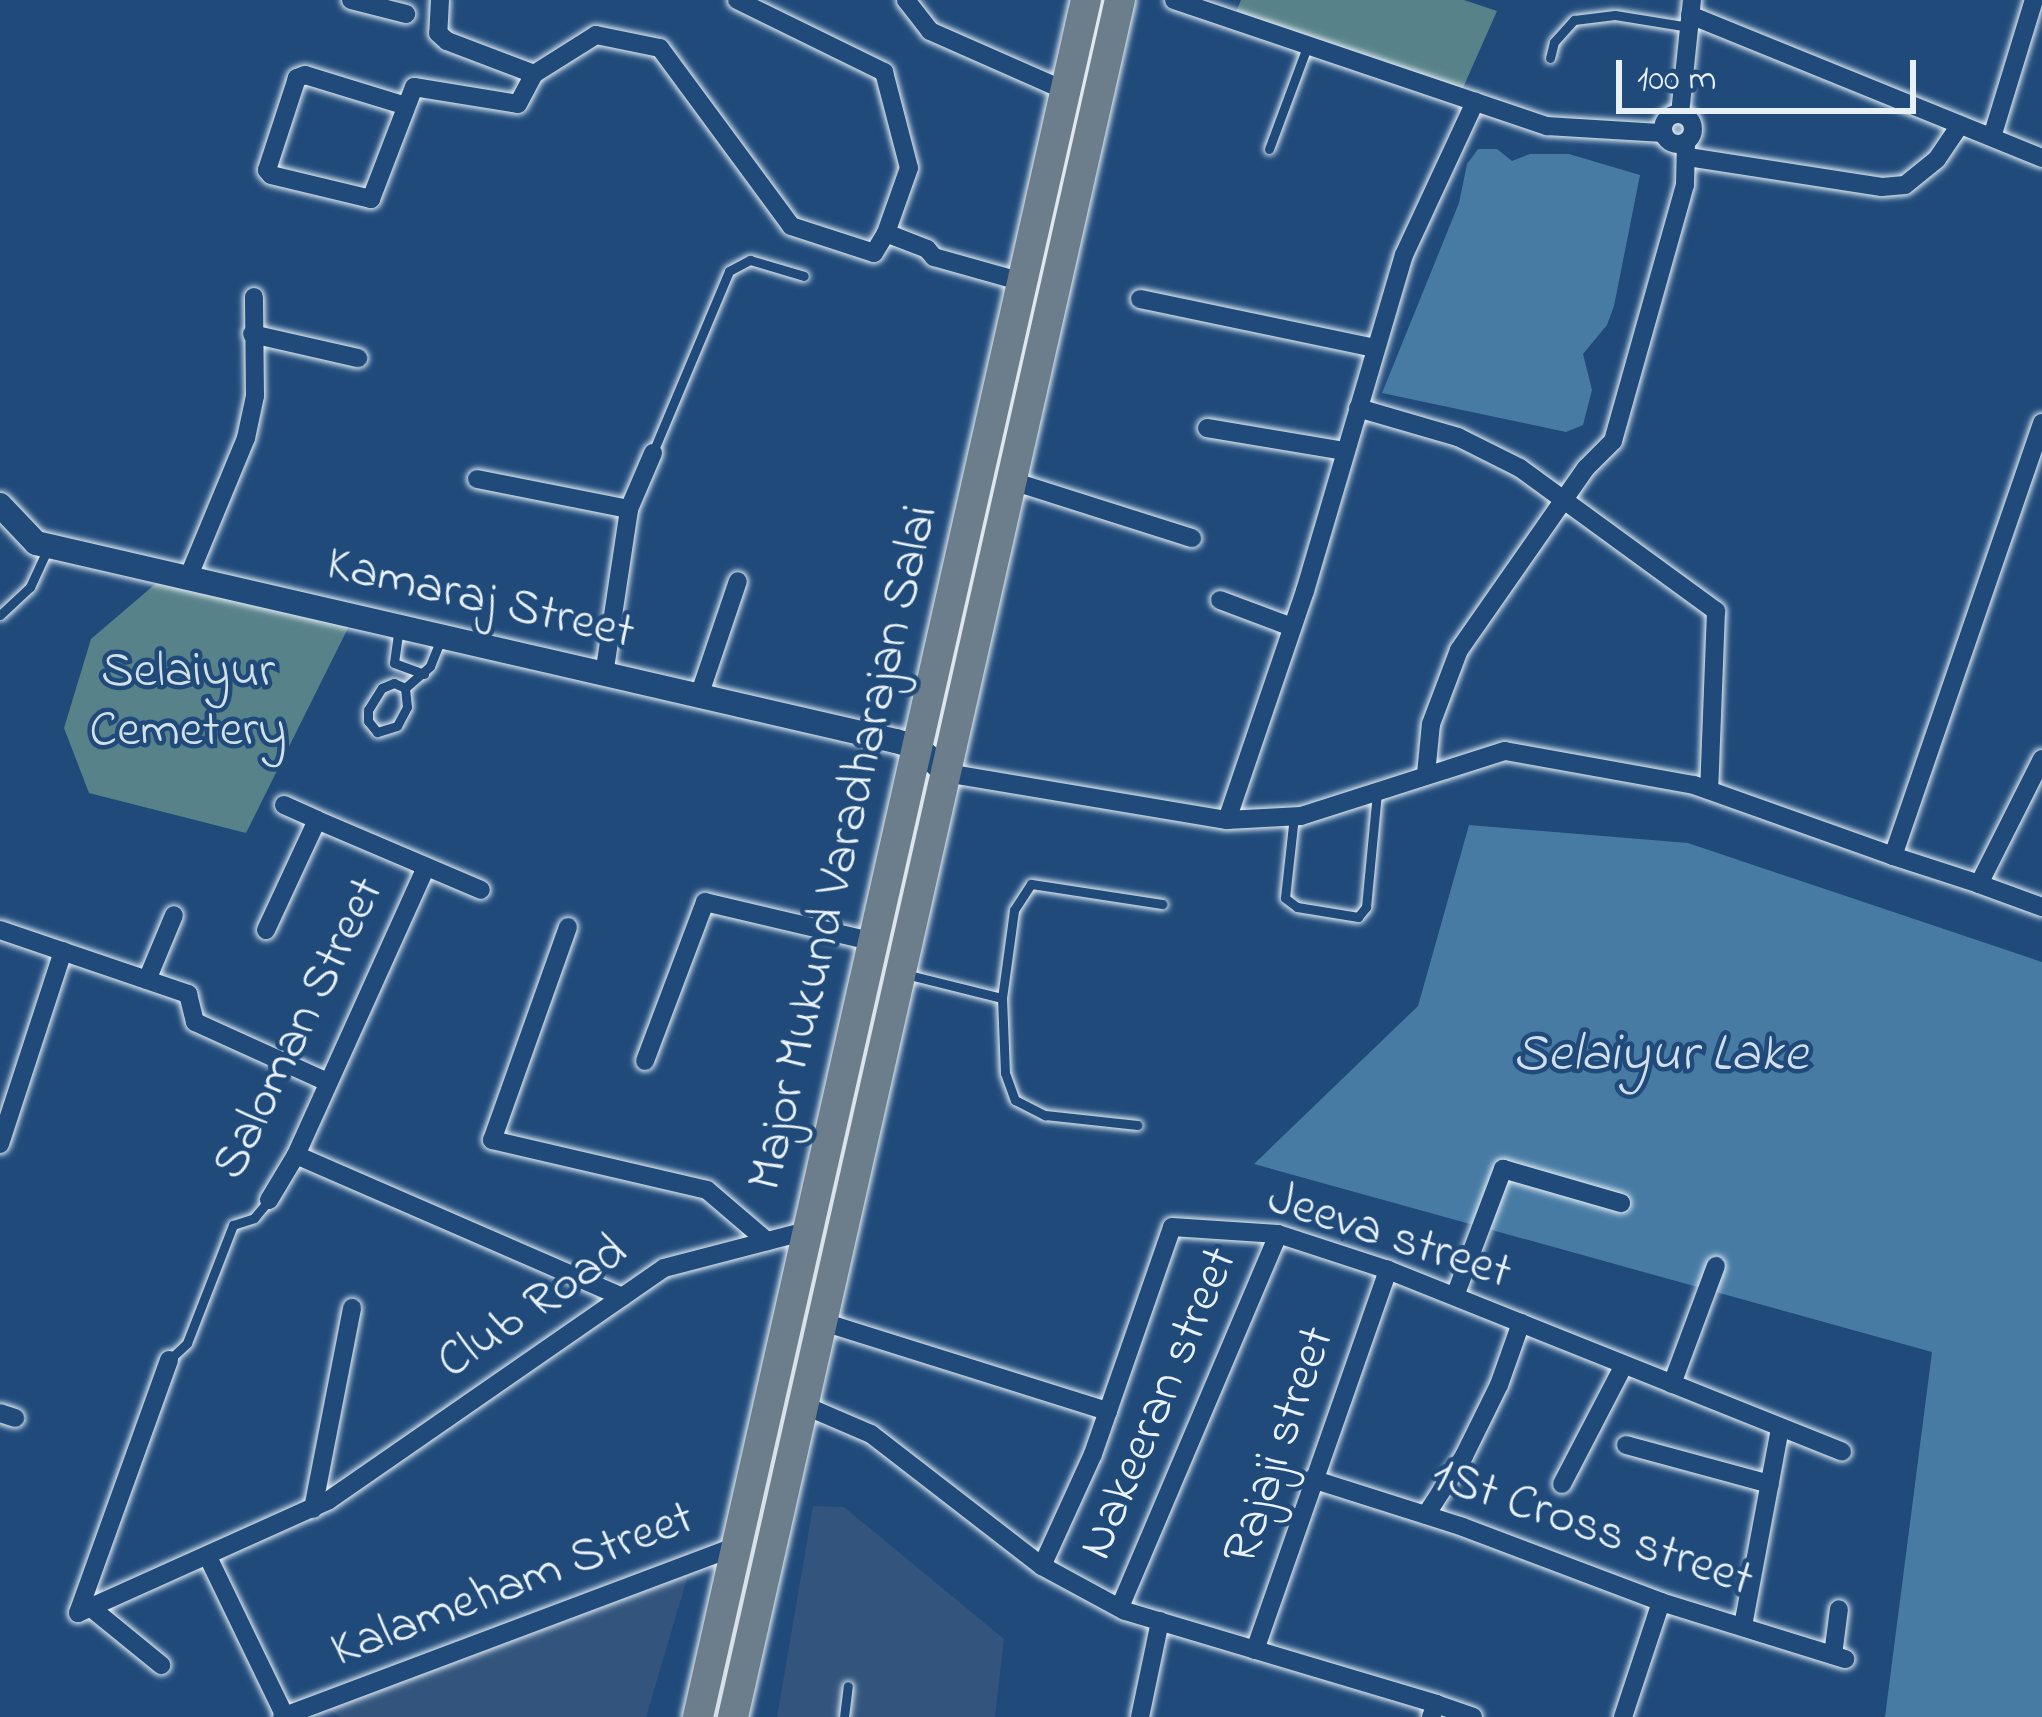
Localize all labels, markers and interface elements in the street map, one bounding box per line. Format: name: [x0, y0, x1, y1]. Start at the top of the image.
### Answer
scale bar: [1622, 36, 1922, 110]
text: 100 m: [1637, 54, 1717, 107]
street label: Major Mukund Varadharajan Salai: [736, 499, 954, 1197]
street label: Kamaraj Street: [320, 535, 640, 665]
park label: Selaiyur Cemetery: [89, 643, 287, 763]
street label: Saloman Street: [200, 868, 400, 1190]
water label: Selaiyur Lake: [1513, 1024, 1807, 1088]
street label: Jeeva street: [1260, 1169, 1518, 1305]
street label: Club Road: [426, 1222, 640, 1394]
street label: Nakeeran street: [1067, 1239, 1253, 1569]
street label: Rajaji street: [1212, 1319, 1350, 1573]
street label: 1St Cross street: [1423, 1445, 1761, 1613]
street label: Kalameham Street: [323, 1489, 703, 1683]

